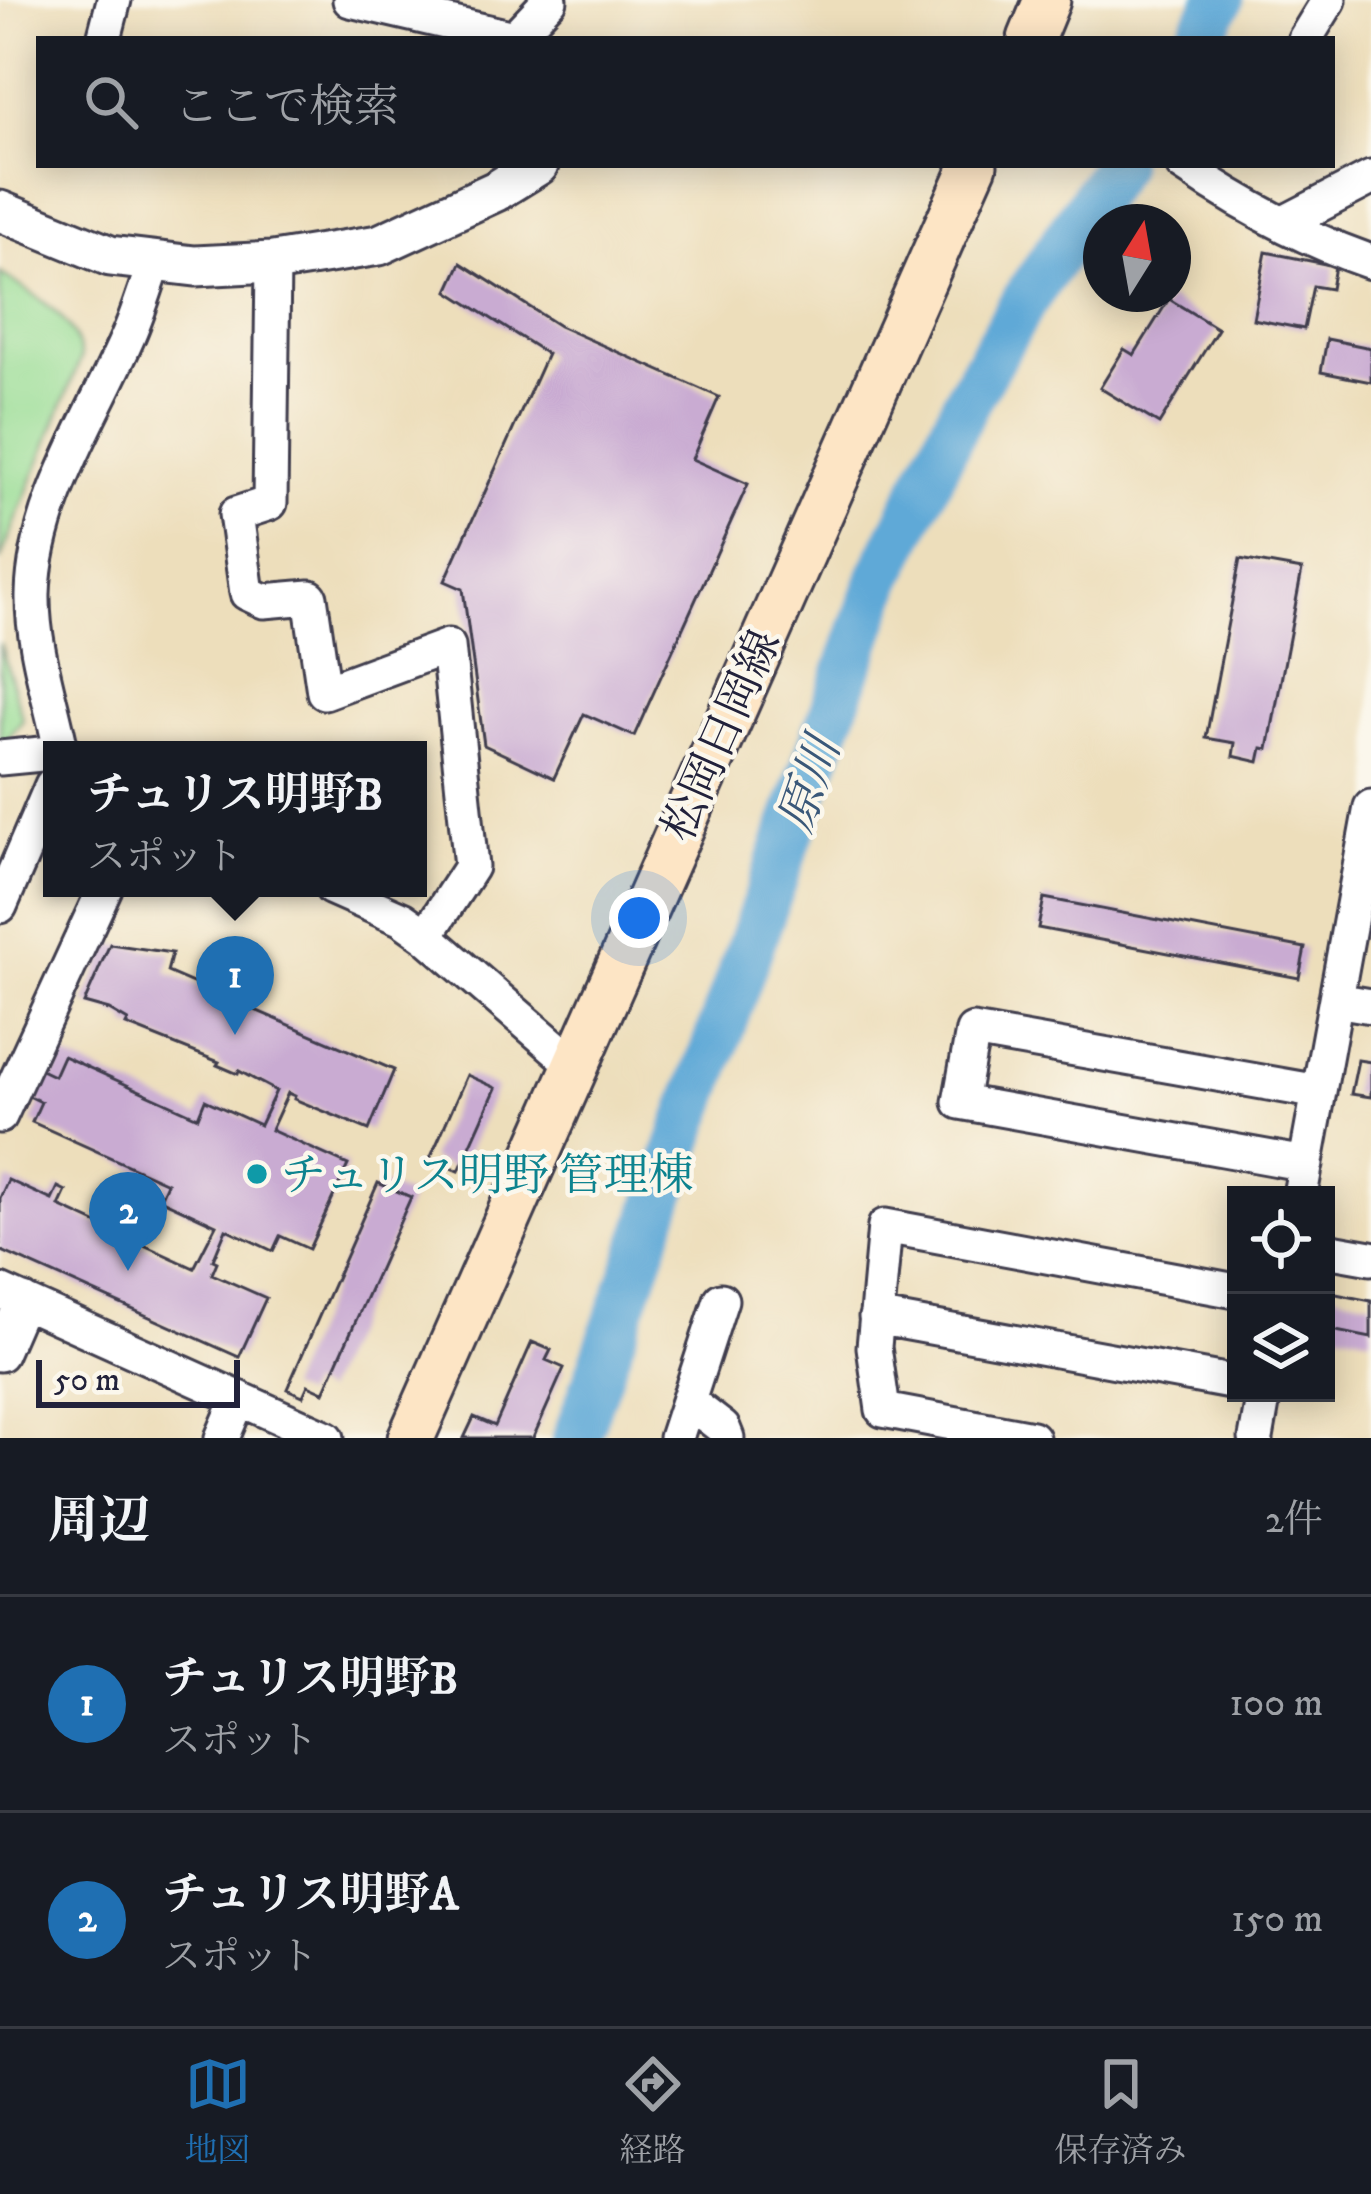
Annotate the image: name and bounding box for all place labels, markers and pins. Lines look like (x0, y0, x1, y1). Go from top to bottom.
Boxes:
pin: 1 (196, 936, 274, 1035)
place label: チュリス明野 管理棟 (281, 1149, 693, 1205)
marker: チュリス明野 管理棟 (244, 1161, 270, 1187)
pin: 2 (89, 1172, 167, 1271)

